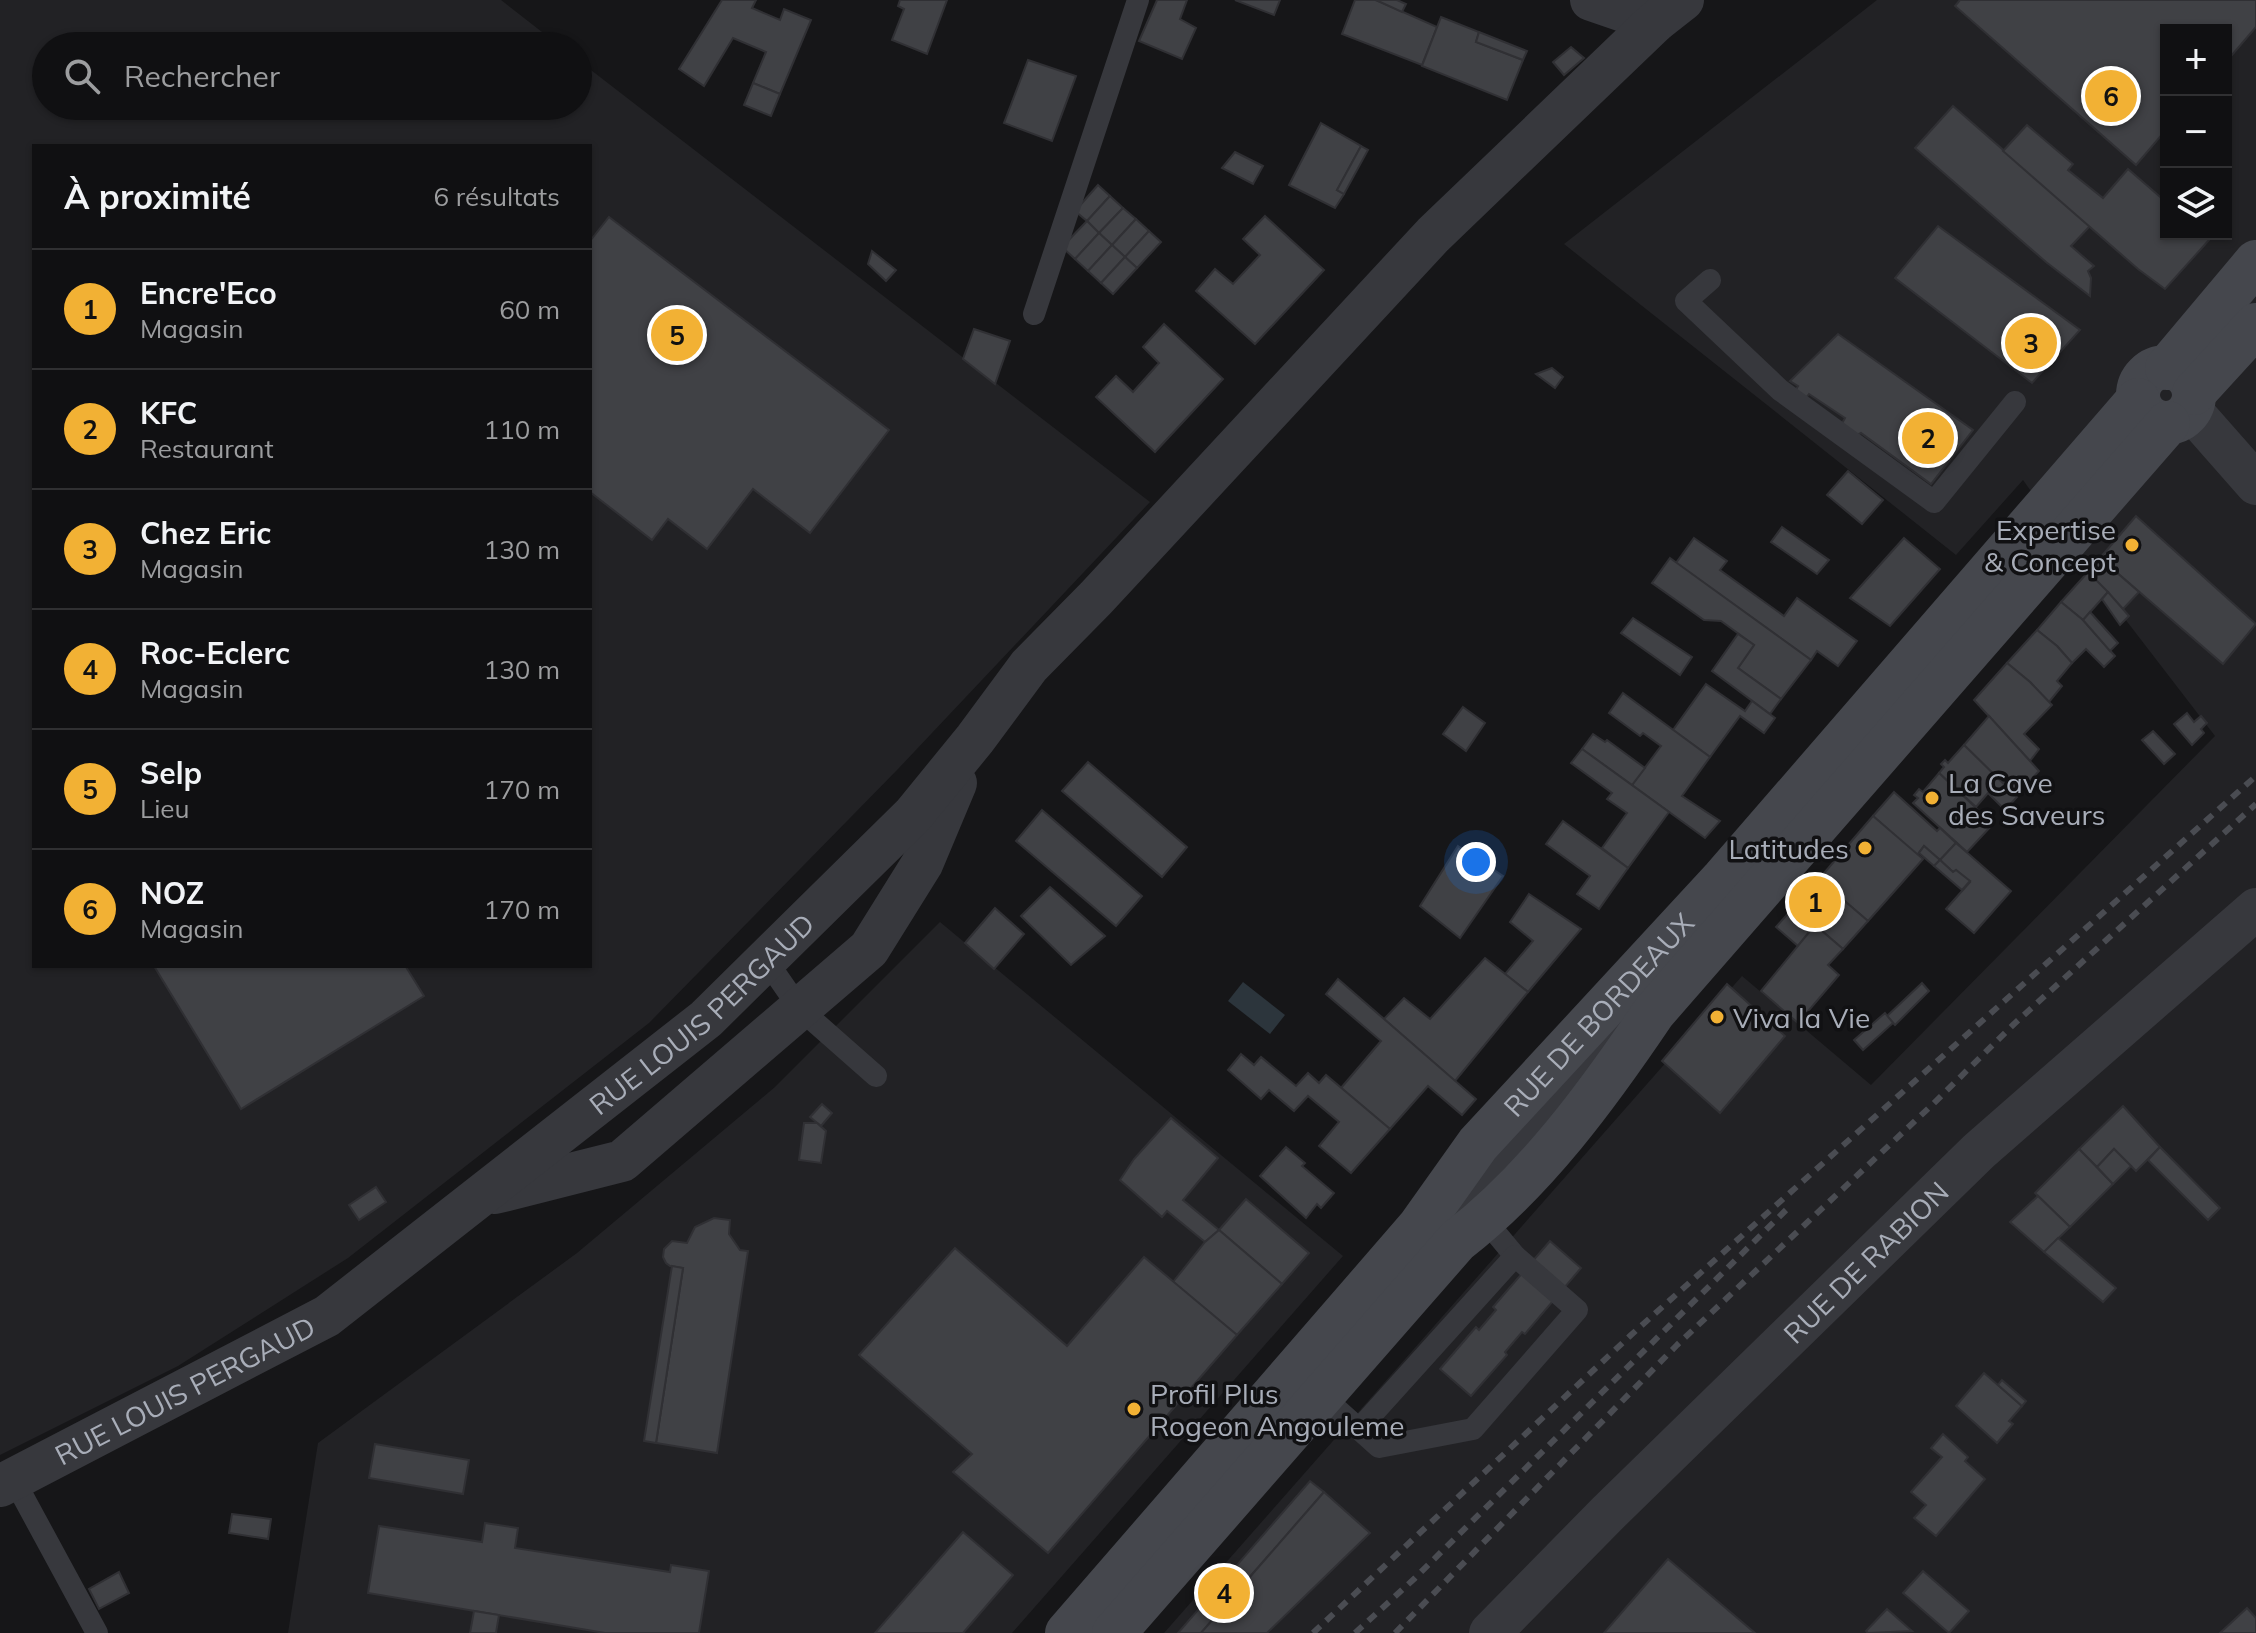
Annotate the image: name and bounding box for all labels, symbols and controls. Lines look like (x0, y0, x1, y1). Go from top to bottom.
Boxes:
map controls (2160, 24, 2232, 240)
button: + (2160, 24, 2232, 96)
search box (32, 32, 592, 120)
icon: search (60, 54, 104, 98)
text: Rechercher (124, 57, 280, 95)
pin: 6 (2085, 66, 2137, 126)
button: − (2160, 96, 2232, 168)
button: layers (2160, 168, 2232, 240)
text: À proximité (64, 175, 251, 218)
text: 6 résultats (433, 180, 560, 213)
text: Encre'Eco (140, 274, 277, 312)
text: 1 (82, 293, 98, 326)
text: 60 m (499, 293, 560, 326)
pin: 5 (651, 305, 703, 365)
text: Magasin (140, 312, 244, 345)
pin: 3 (2005, 313, 2057, 373)
text: KFC (140, 394, 197, 432)
pin: 2 (1902, 408, 1954, 468)
text: 2 (82, 413, 98, 446)
text: 110 m (484, 413, 560, 446)
text: Restaurant (140, 432, 274, 465)
place label: Expertise & Concept (1984, 512, 2116, 579)
text: Chez Eric (140, 514, 271, 552)
text: 3 (82, 533, 98, 566)
text: 130 m (484, 533, 560, 566)
marker: Expertise & Concept (2123, 536, 2141, 554)
text: Magasin (140, 552, 244, 585)
text: Roc-Eclerc (140, 634, 290, 672)
text: 4 (82, 653, 98, 686)
text: 130 m (484, 653, 560, 686)
text: Magasin (140, 672, 244, 705)
text: Selp (140, 754, 202, 792)
place label: La Cave des Saveurs (1948, 765, 2105, 832)
text: 5 (82, 773, 98, 806)
text: 170 m (484, 773, 560, 806)
marker: La Cave des Saveurs (1923, 789, 1941, 807)
text: Lieu (140, 792, 190, 825)
place label: Latitudes (1729, 831, 1849, 866)
marker: Latitudes (1856, 839, 1874, 857)
your location (1456, 842, 1496, 882)
pin: 1 (1789, 872, 1841, 932)
text: NOZ (140, 874, 204, 912)
text: 6 (82, 893, 98, 926)
text: 170 m (484, 893, 560, 926)
street label: RUE LOUIS PERGAUD (582, 905, 821, 1122)
street label: RUE DE BORDEAUX (1495, 905, 1701, 1123)
text: Magasin (140, 912, 244, 945)
place label: Viva la Vie (1733, 1000, 1870, 1035)
marker: Viva la Vie (1708, 1008, 1726, 1026)
street label: RUE DE RABION (1776, 1174, 1955, 1350)
street label: RUE LOUIS PERGAUD (49, 1308, 320, 1472)
place label: Profil Plus Rogeon Angouleme (1150, 1376, 1405, 1443)
marker: Profil Plus Rogeon Angouleme (1125, 1400, 1143, 1418)
pin: 4 (1198, 1563, 1250, 1623)

